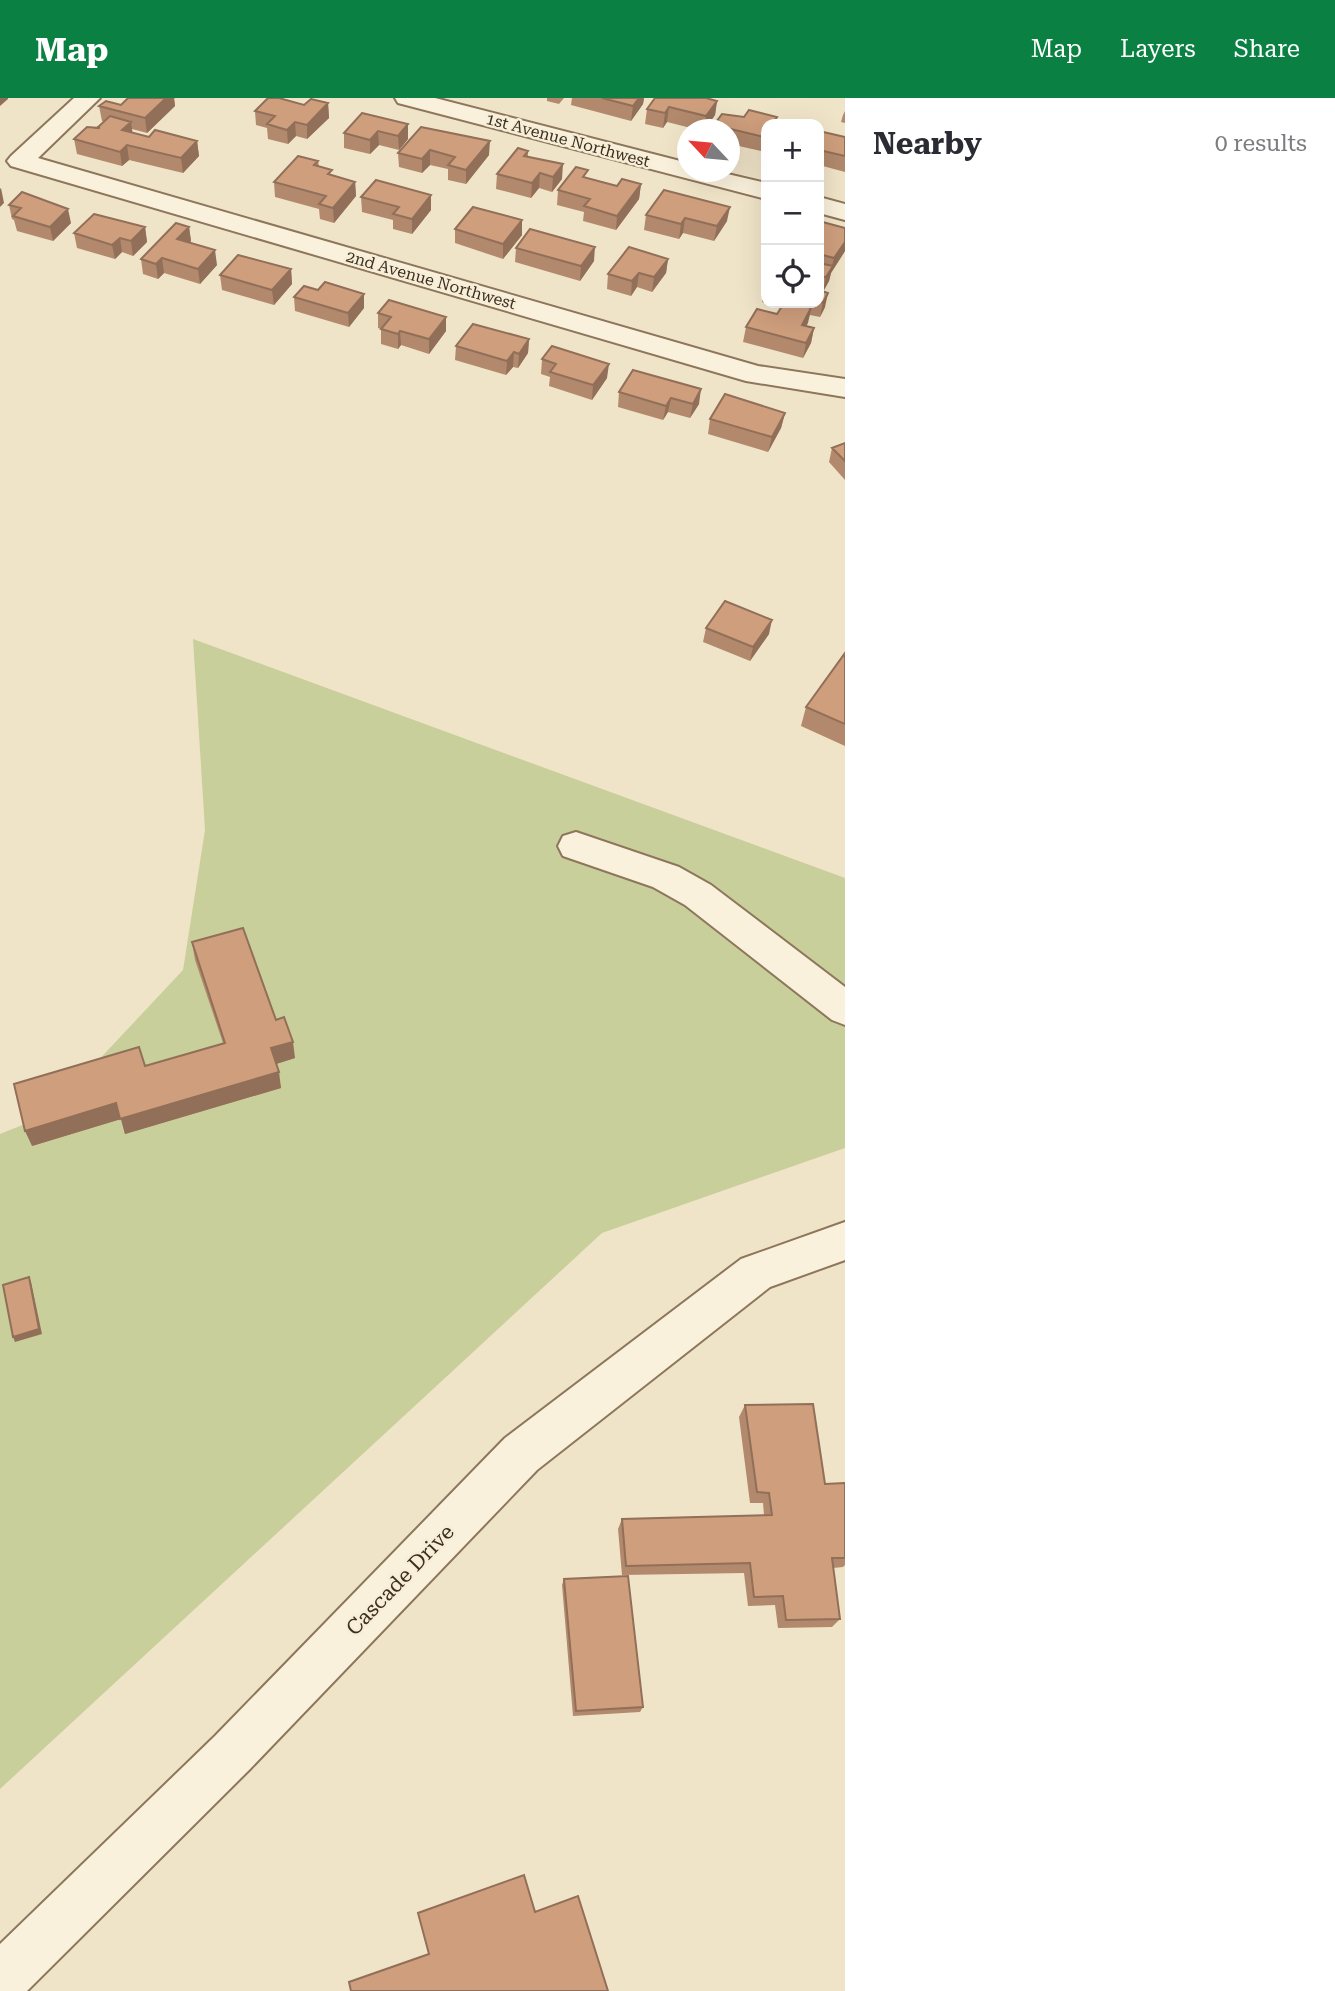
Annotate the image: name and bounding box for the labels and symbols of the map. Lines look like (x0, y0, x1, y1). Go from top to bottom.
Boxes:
street label: 1st Avenue Northwest (484, 109, 652, 171)
north arrow (677, 119, 740, 182)
street label: 2nd Avenue Northwest (344, 247, 518, 313)
street label: Cascade Drive (341, 1520, 459, 1640)

